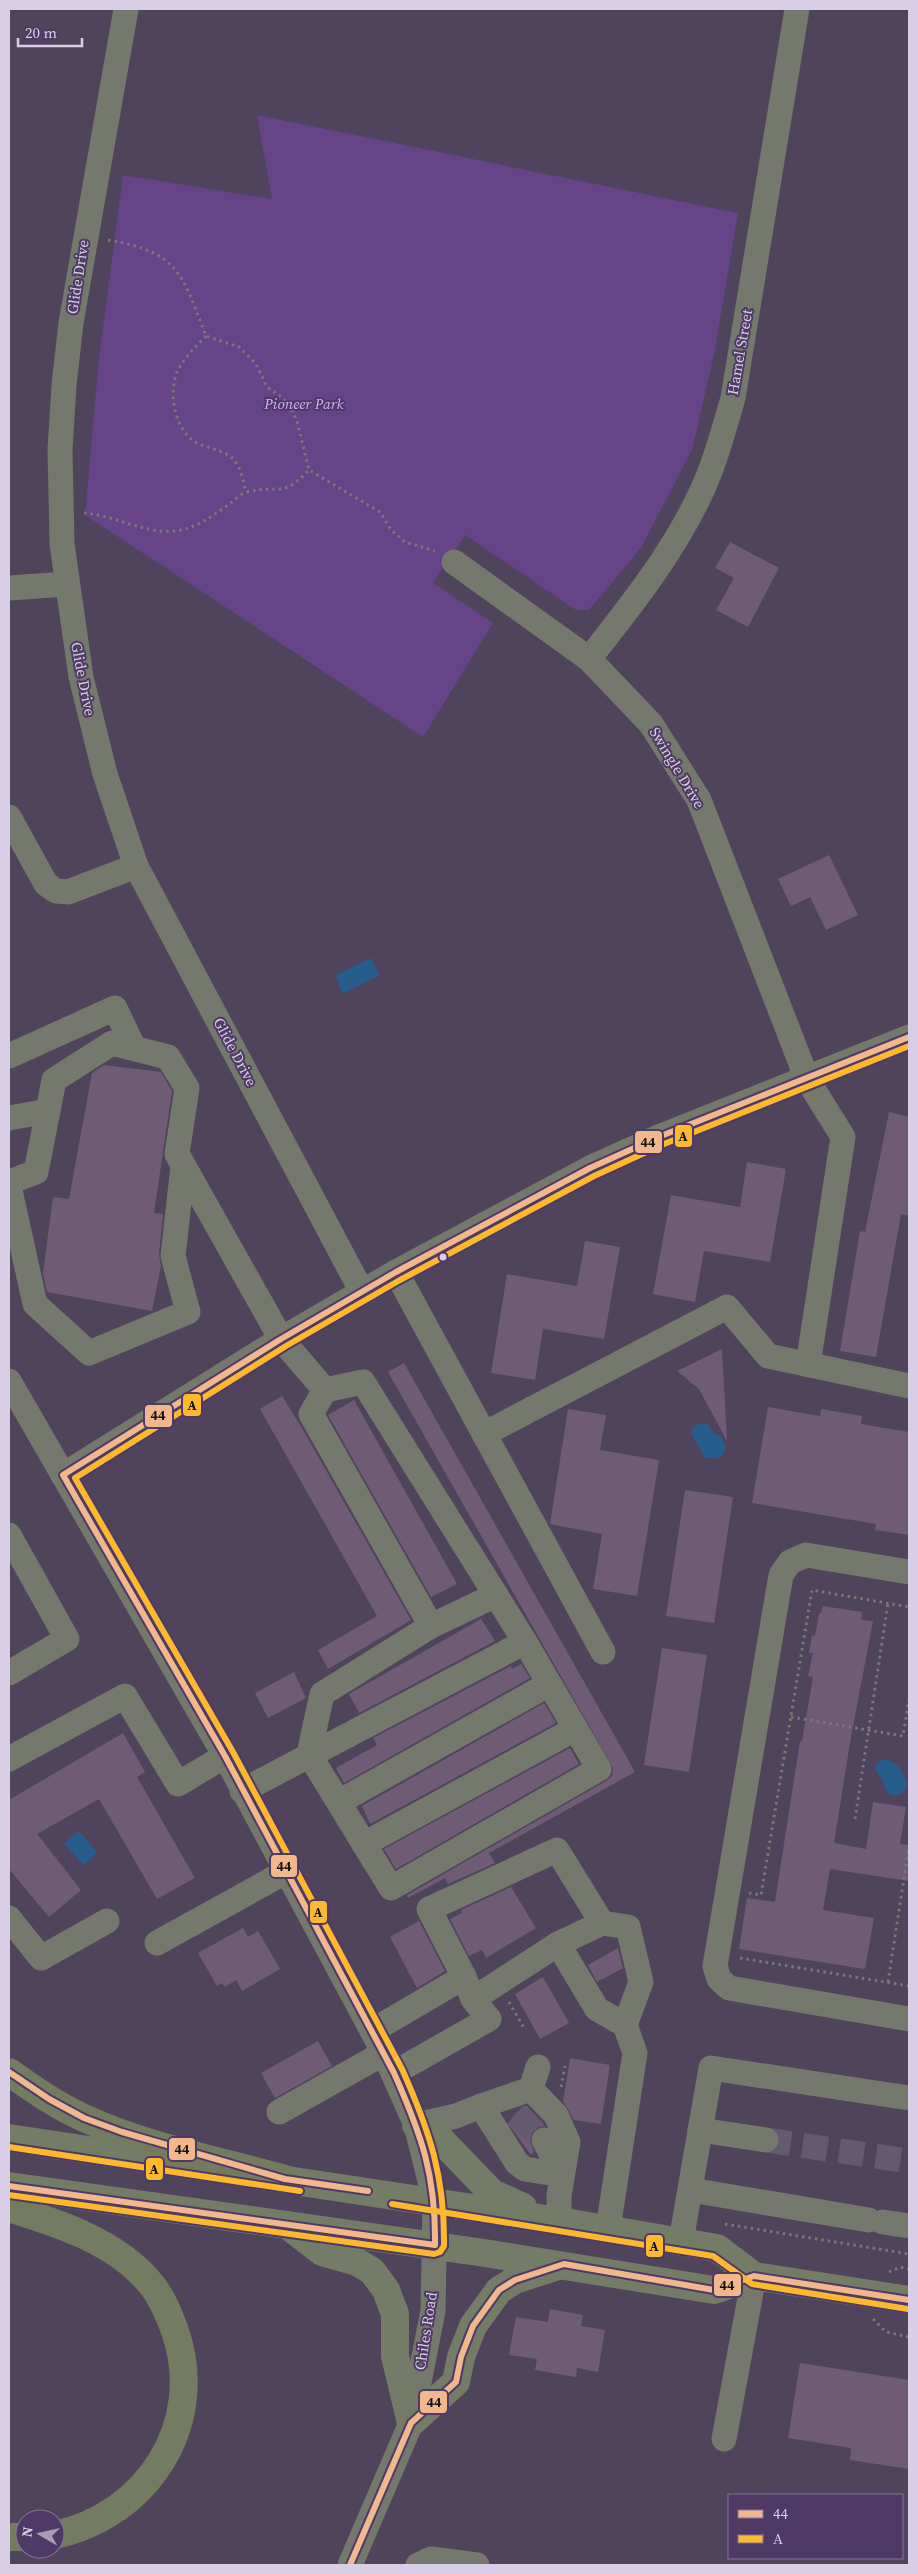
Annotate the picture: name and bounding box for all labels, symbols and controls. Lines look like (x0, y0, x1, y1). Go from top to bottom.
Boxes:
scale bar (18, 15, 81, 47)
text: 20 m (25, 22, 57, 43)
street label: Glide Drive (61, 238, 94, 316)
street label: Hamel Street (722, 307, 757, 396)
park label: Pioneer Park (263, 393, 345, 414)
street label: Glide Drive (66, 640, 101, 718)
street label: Swingle Drive (645, 723, 710, 813)
street label: Glide Drive (209, 1014, 262, 1090)
line badge: A (674, 1124, 693, 1148)
text: A (678, 1126, 688, 1146)
line badge: 44 (634, 1130, 663, 1154)
text: 44 (640, 1132, 656, 1152)
unlabelled marker (438, 1252, 448, 1262)
line badge: A (182, 1393, 202, 1417)
text: A (187, 1395, 197, 1415)
line badge: 44 (144, 1404, 173, 1428)
text: 44 (150, 1405, 166, 1425)
line badge: 44 (270, 1854, 298, 1878)
text: 44 (276, 1856, 292, 1876)
line badge: A (309, 1900, 328, 1924)
text: A (313, 1902, 323, 1922)
line badge: 44 (168, 2137, 196, 2161)
text: 44 (174, 2139, 190, 2159)
line badge: A (145, 2157, 164, 2181)
text: A (149, 2159, 159, 2179)
line badge: A (645, 2234, 664, 2258)
text: A (649, 2236, 659, 2256)
line badge: 44 (713, 2273, 742, 2297)
text: 44 (719, 2275, 735, 2295)
street label: Chiles Road (409, 2290, 442, 2372)
line badge: 44 (419, 2390, 448, 2414)
text: 44 (426, 2392, 442, 2412)
legend (728, 2494, 903, 2559)
text: 44 (773, 2503, 789, 2524)
north arrow (15, 2509, 65, 2559)
text: N (16, 2525, 38, 2539)
text: A (773, 2528, 783, 2549)

